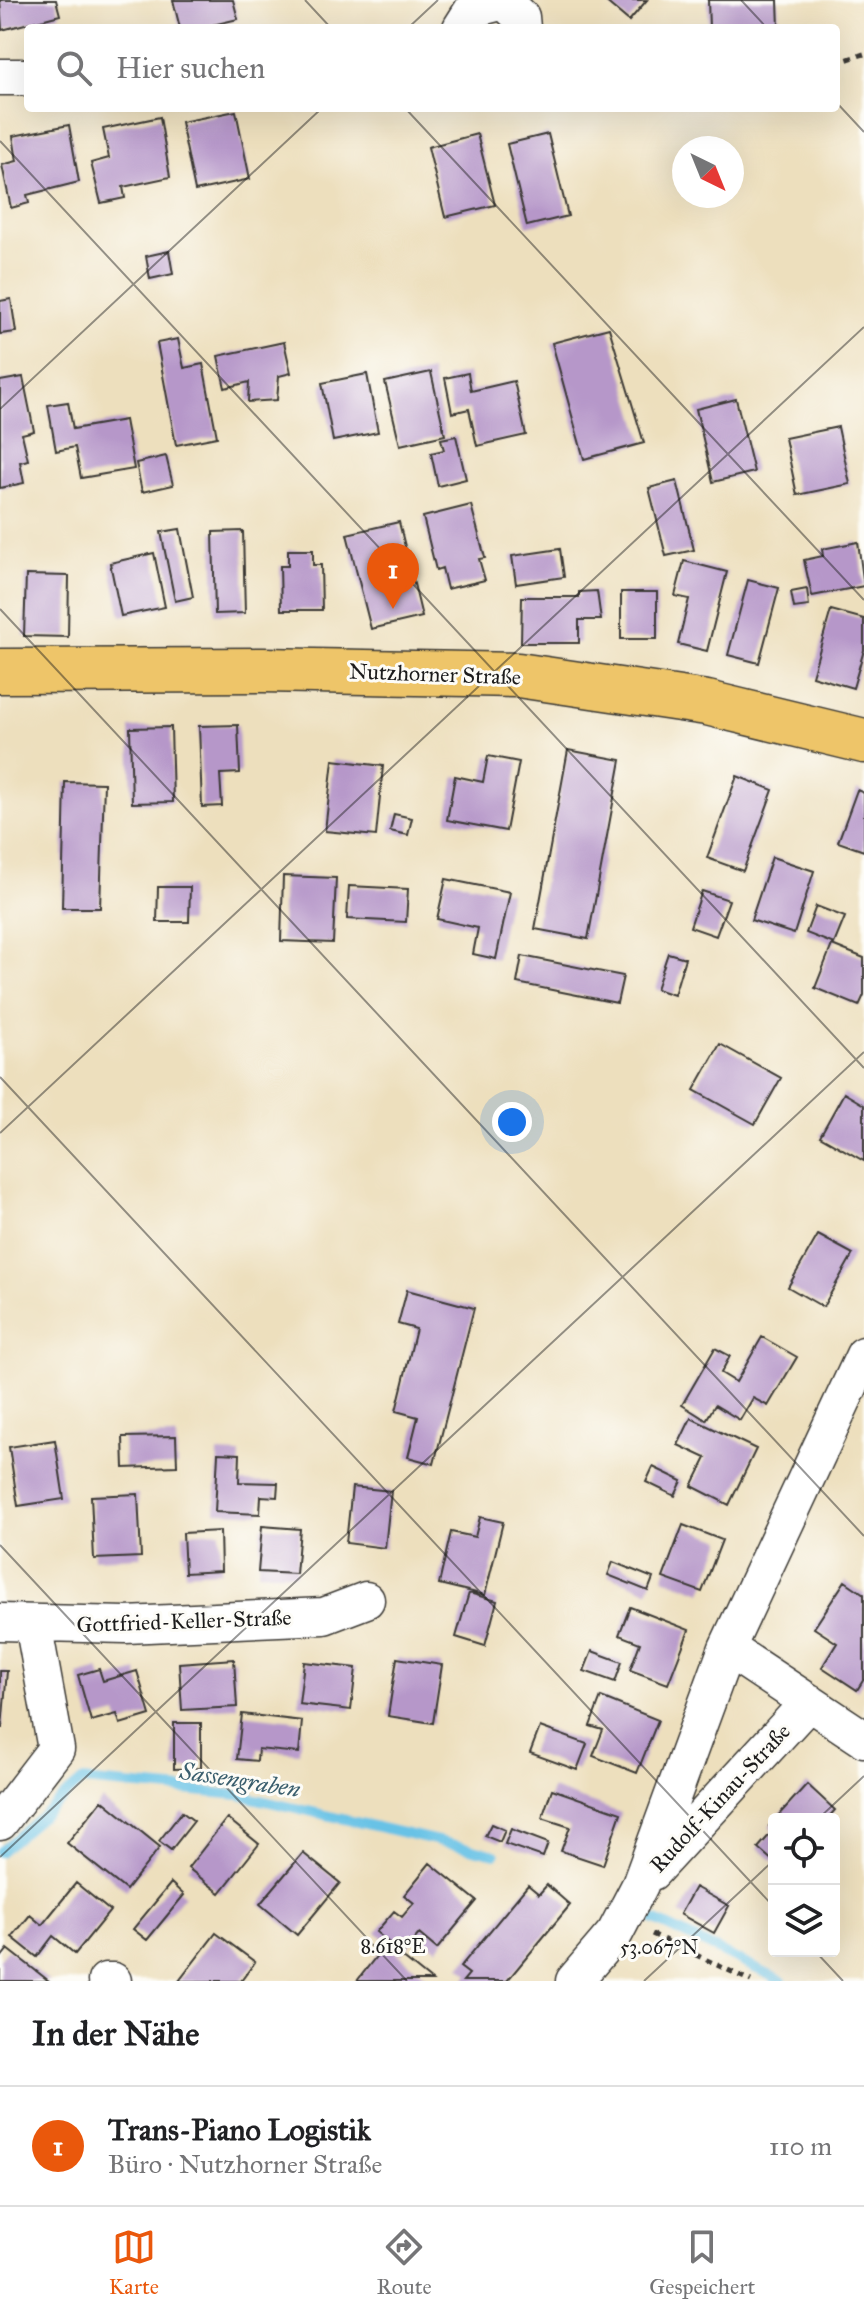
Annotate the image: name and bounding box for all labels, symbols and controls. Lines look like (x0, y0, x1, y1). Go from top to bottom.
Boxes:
search box (24, 24, 840, 112)
icon: search (52, 46, 96, 90)
text: Hier suchen (116, 50, 265, 86)
north arrow (672, 136, 744, 208)
pin: 1 (367, 543, 419, 609)
street label: Nutzhorner Straße (349, 658, 521, 690)
your location (492, 1102, 532, 1142)
street label: Gottfried-Keller-Straße (76, 1604, 292, 1638)
street label: Rudolf-Kinau-Straße (644, 1718, 796, 1878)
water label: Sassengraben (177, 1756, 303, 1804)
map controls (768, 1813, 840, 1957)
button: locate (768, 1813, 840, 1885)
button: layers (768, 1885, 840, 1957)
text: 8.618°E (360, 1934, 426, 1958)
text: 53.067°N (620, 1935, 698, 1959)
text: In der Nähe (32, 2013, 199, 2054)
text: Trans-Piano Logistik (108, 2112, 371, 2148)
text: 1 (53, 2130, 63, 2162)
text: 110 m (769, 2130, 832, 2162)
text: Büro · Nutzhorner Straße (108, 2148, 382, 2180)
tab: Karte (109, 2225, 159, 2300)
tab: Route (376, 2225, 432, 2300)
tab: Gespeichert (649, 2225, 755, 2300)

